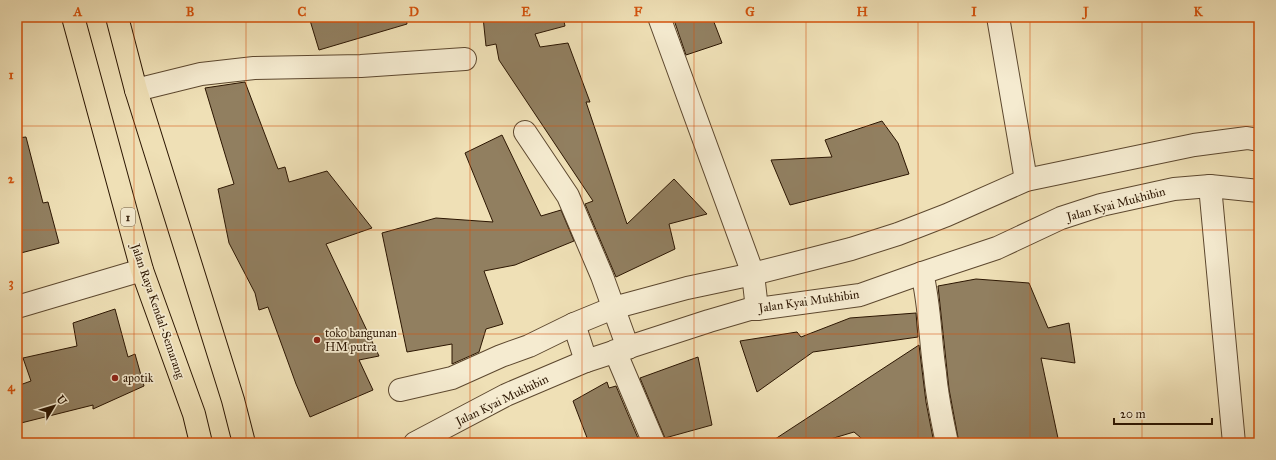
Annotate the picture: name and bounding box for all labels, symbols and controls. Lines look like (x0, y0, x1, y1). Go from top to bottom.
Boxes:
text: A (73, 4, 83, 20)
text: B (186, 4, 195, 20)
text: C (298, 4, 307, 20)
text: D (409, 4, 419, 20)
text: E (521, 4, 531, 20)
text: F (634, 4, 643, 20)
text: G (745, 4, 755, 20)
text: H (856, 4, 868, 20)
text: I (971, 4, 977, 20)
text: J (1081, 4, 1089, 20)
text: K (1193, 4, 1203, 20)
text: 1 (8, 67, 14, 83)
text: 2 (8, 171, 15, 187)
street label: Jalan Kyai Mukhibin (1063, 184, 1168, 225)
road number: 1 (121, 208, 135, 226)
street label: Jalan Raya Kendal-Semarang (127, 240, 188, 381)
text: 3 (8, 275, 14, 291)
street label: Jalan Kyai Mukhibin (756, 287, 861, 316)
place label: toko bangunan HM putra (325, 326, 398, 354)
marker: toko bangunan HM putra (312, 335, 322, 345)
place label: apotik (123, 371, 154, 385)
street label: Jalan Kyai Mukhibin (452, 371, 552, 430)
marker: apotik (110, 373, 120, 383)
text: 4 (7, 379, 15, 395)
north arrow (34, 386, 74, 426)
text: U (54, 393, 69, 408)
scale bar (1114, 400, 1212, 426)
text: 20 m (1120, 407, 1146, 421)

